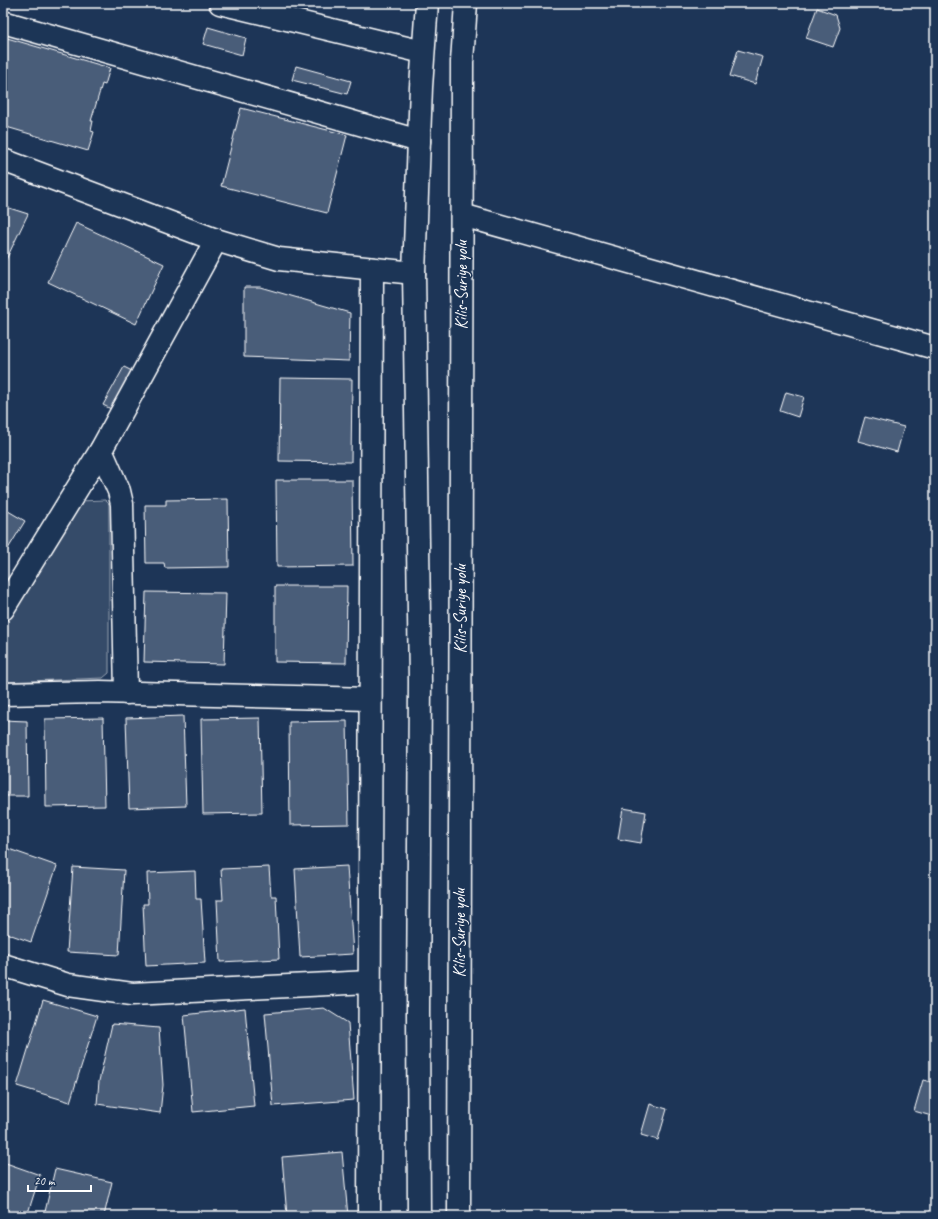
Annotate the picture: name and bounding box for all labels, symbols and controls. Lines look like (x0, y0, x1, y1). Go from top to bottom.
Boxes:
street label: Kilis-Suriye yolu (451, 239, 472, 330)
street label: Kilis-Suriye yolu (450, 563, 471, 654)
street label: Kilis-Suriye yolu (449, 887, 470, 978)
scale bar (28, 1167, 91, 1193)
text: 20 m (34, 1173, 56, 1189)

